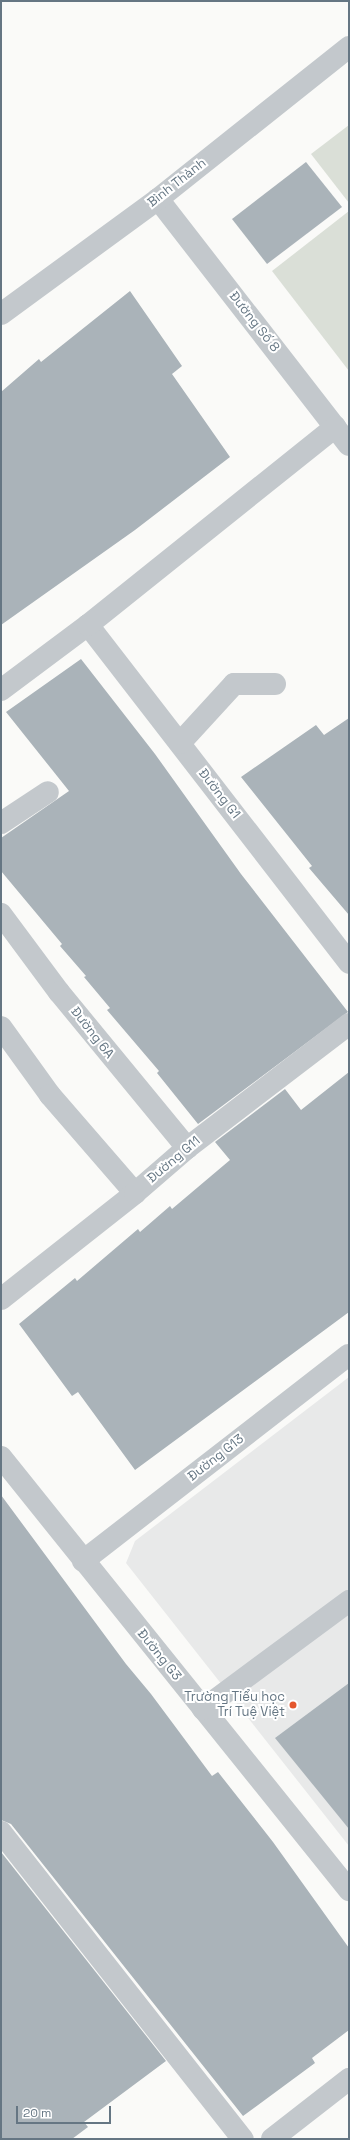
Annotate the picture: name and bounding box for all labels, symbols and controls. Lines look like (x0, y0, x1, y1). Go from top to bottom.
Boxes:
street label: Bình Thành (145, 155, 209, 211)
street label: Đường Số 8 (226, 289, 282, 355)
street label: Đường G1 (195, 766, 243, 822)
street label: Đường 6A (67, 1004, 117, 1062)
street label: Đường G11 (144, 1133, 204, 1187)
street label: Đường G13 (185, 1431, 247, 1485)
street label: Đường G3 (134, 1626, 184, 1684)
place label: Trường Tiểu học Trí Tuệ Việt (184, 1690, 285, 1721)
marker: Trường Tiểu học Trí Tuệ Việt (288, 1700, 298, 1710)
scale bar (18, 2098, 113, 2124)
text: 20 m (23, 2105, 51, 2121)

